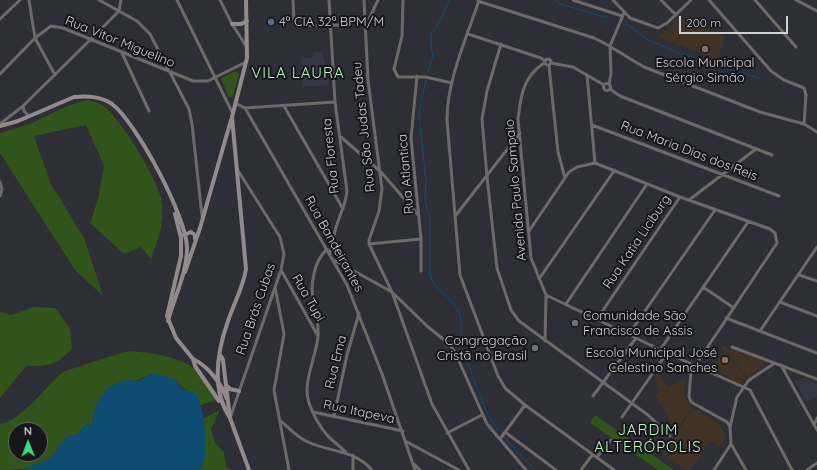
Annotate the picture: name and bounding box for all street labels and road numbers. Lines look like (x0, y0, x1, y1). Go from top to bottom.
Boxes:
street label: Rua Vitor Miguelino (63, 13, 177, 71)
street label: Rua São Judas Tadeu (349, 61, 379, 193)
street label: Rua Floresta (319, 117, 343, 195)
street label: Avenida Paulo Sampaio (502, 118, 530, 262)
street label: Rua Maria Dias dos Reis (618, 118, 760, 184)
street label: Rua Atlantica (395, 133, 417, 215)
street label: Rua Katia Liciburg (600, 192, 674, 292)
street label: Rua Bandeirantes (301, 193, 367, 295)
street label: Rua Brás Cubas (233, 261, 279, 357)
street label: Rua Tupi (288, 272, 328, 324)
street label: Rua Ema (322, 334, 350, 390)
street label: Rua Itapeva (322, 397, 396, 427)

